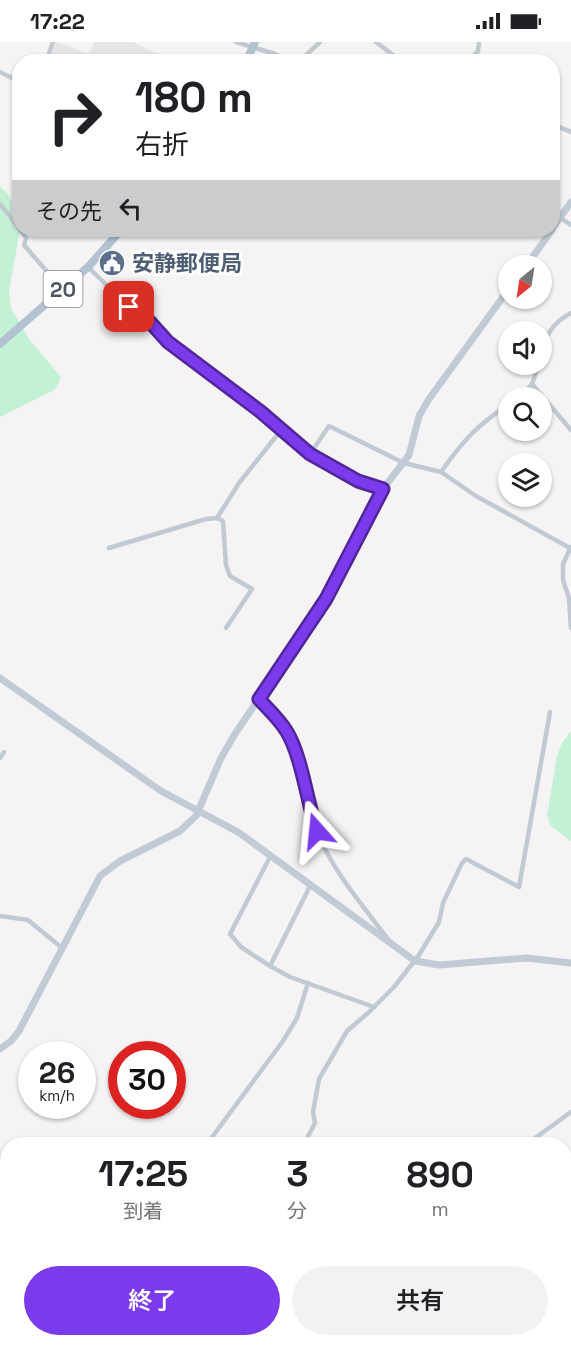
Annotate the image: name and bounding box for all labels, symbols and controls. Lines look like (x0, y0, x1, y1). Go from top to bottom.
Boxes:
text: 17:22 (30, 7, 85, 35)
text: 180 m (135, 71, 253, 124)
icon: right (36, 78, 114, 156)
text: 右折 (135, 127, 189, 162)
icon: left (114, 192, 147, 225)
text: その先 (36, 197, 102, 225)
public building icon: 安静郵便局 (97, 248, 127, 278)
place label: 安静郵便局 (132, 249, 242, 277)
north arrow (498, 255, 552, 309)
map controls (498, 255, 552, 507)
road number: 20 (44, 271, 82, 307)
pin (103, 281, 154, 332)
icon: arrive (112, 290, 145, 323)
button: sound (498, 321, 552, 375)
button: search (498, 387, 552, 441)
button: layers (498, 453, 552, 507)
position arrow (285, 799, 349, 863)
speed limit sign: 30 (108, 1041, 186, 1119)
text: 26 (39, 1053, 75, 1092)
text: km/h (39, 1086, 75, 1105)
text: 17:25 (98, 1151, 188, 1197)
text: 3 (286, 1151, 308, 1197)
text: 890 (407, 1152, 474, 1198)
text: m (432, 1196, 449, 1222)
text: 到着 (123, 1198, 163, 1224)
text: 分 (287, 1198, 307, 1224)
button: 終了 (24, 1266, 280, 1335)
button: 共有 (292, 1266, 548, 1335)

